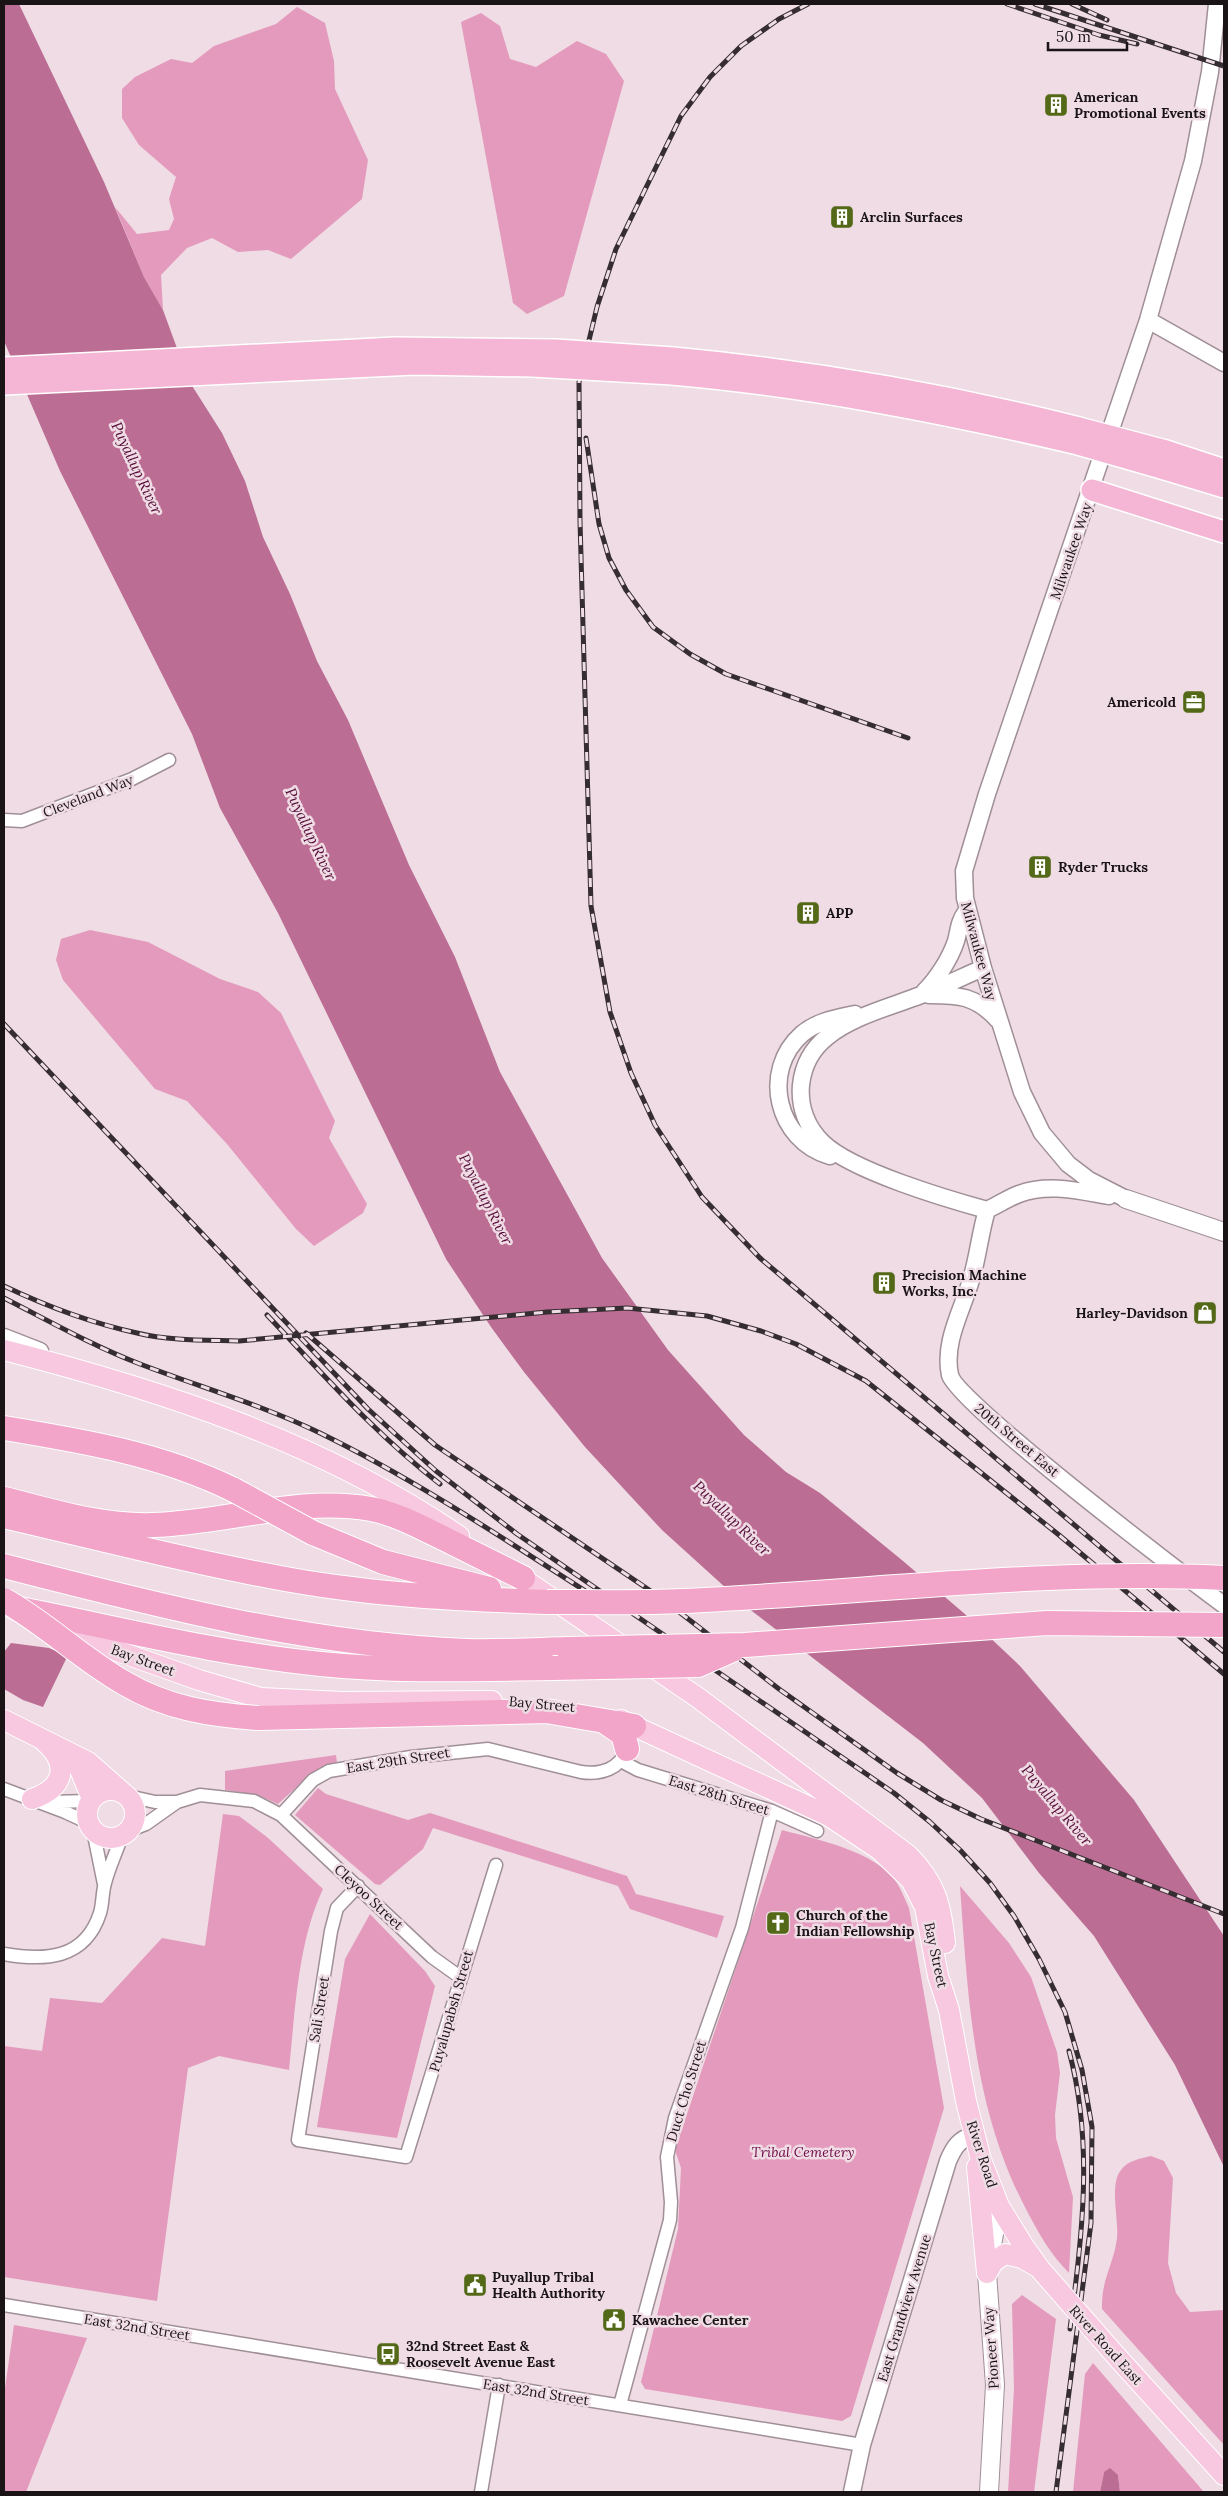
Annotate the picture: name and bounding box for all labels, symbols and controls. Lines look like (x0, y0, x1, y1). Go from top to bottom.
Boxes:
scale bar (1048, 20, 1127, 52)
text: 50 m (1056, 27, 1091, 46)
place label: American Promotional Events (1074, 88, 1206, 122)
building icon: American Promotional Events (1043, 92, 1069, 118)
building icon: Arclin Surfaces (829, 204, 855, 230)
place label: Arclin Surfaces (860, 208, 963, 226)
water label: Puyallup River (107, 419, 167, 517)
street label: Milwaukee Way (1046, 500, 1096, 602)
office icon: Americold (1181, 689, 1207, 715)
place label: Americold (1107, 693, 1176, 711)
street label: Cleveland Way (40, 770, 136, 821)
water label: Puyallup River (281, 785, 341, 883)
building icon: Ryder Trucks (1027, 854, 1053, 880)
place label: Ryder Trucks (1058, 858, 1148, 876)
building icon: APP (795, 900, 821, 926)
street label: Milwaukee Way (957, 900, 1001, 1003)
place label: APP (826, 904, 853, 922)
water label: Puyallup River (455, 1150, 517, 1248)
place label: Precision Machine Works, Inc. (902, 1266, 1027, 1300)
building icon: Precision Machine Works, Inc. (871, 1270, 897, 1296)
shop icon: Harley-Davidson (1192, 1300, 1218, 1326)
place label: Harley-Davidson (1075, 1304, 1188, 1322)
street label: 20th Street East (971, 1399, 1063, 1481)
water label: Puyallup River (690, 1477, 775, 1560)
street label: Bay Street (109, 1640, 178, 1680)
street label: Bay Street (508, 1692, 577, 1716)
street label: East 29th Street (345, 1743, 451, 1777)
water label: Puyallup River (1018, 1761, 1096, 1849)
street label: East 28th Street (667, 1771, 772, 1819)
street label: Cleyoo Street (331, 1860, 408, 1934)
place label: Church of the Indian Fellowship (796, 1906, 914, 1940)
church icon: Church of the Indian Fellowship (765, 1910, 791, 1936)
street label: Bay Street (920, 1921, 952, 1990)
street label: Puyalupabsh Street (425, 1948, 477, 2074)
street label: Sali Street (305, 1974, 333, 2043)
street label: Duct Cho Street (662, 2038, 710, 2144)
street label: River Road (963, 2118, 1001, 2190)
park label: Tribal Cemetery (751, 2143, 855, 2161)
street label: East Grandview Avenue (873, 2232, 935, 2384)
place label: Puyallup Tribal Health Authority (492, 2268, 605, 2302)
public building icon: Puyallup Tribal Health Authority (462, 2272, 488, 2298)
street label: River Road East (1065, 2301, 1147, 2389)
street label: Pioneer Way (979, 2306, 1003, 2389)
public building icon: Kawachee Center (601, 2307, 627, 2333)
street label: East 32nd Street (83, 2310, 192, 2344)
place label: Kawachee Center (632, 2311, 749, 2329)
place label: 32nd Street East & Roosevelt Avenue East (406, 2337, 555, 2371)
bus stop icon: 32nd Street East & Roosevelt Avenue East (375, 2341, 401, 2367)
street label: East 32nd Street (482, 2375, 591, 2409)

